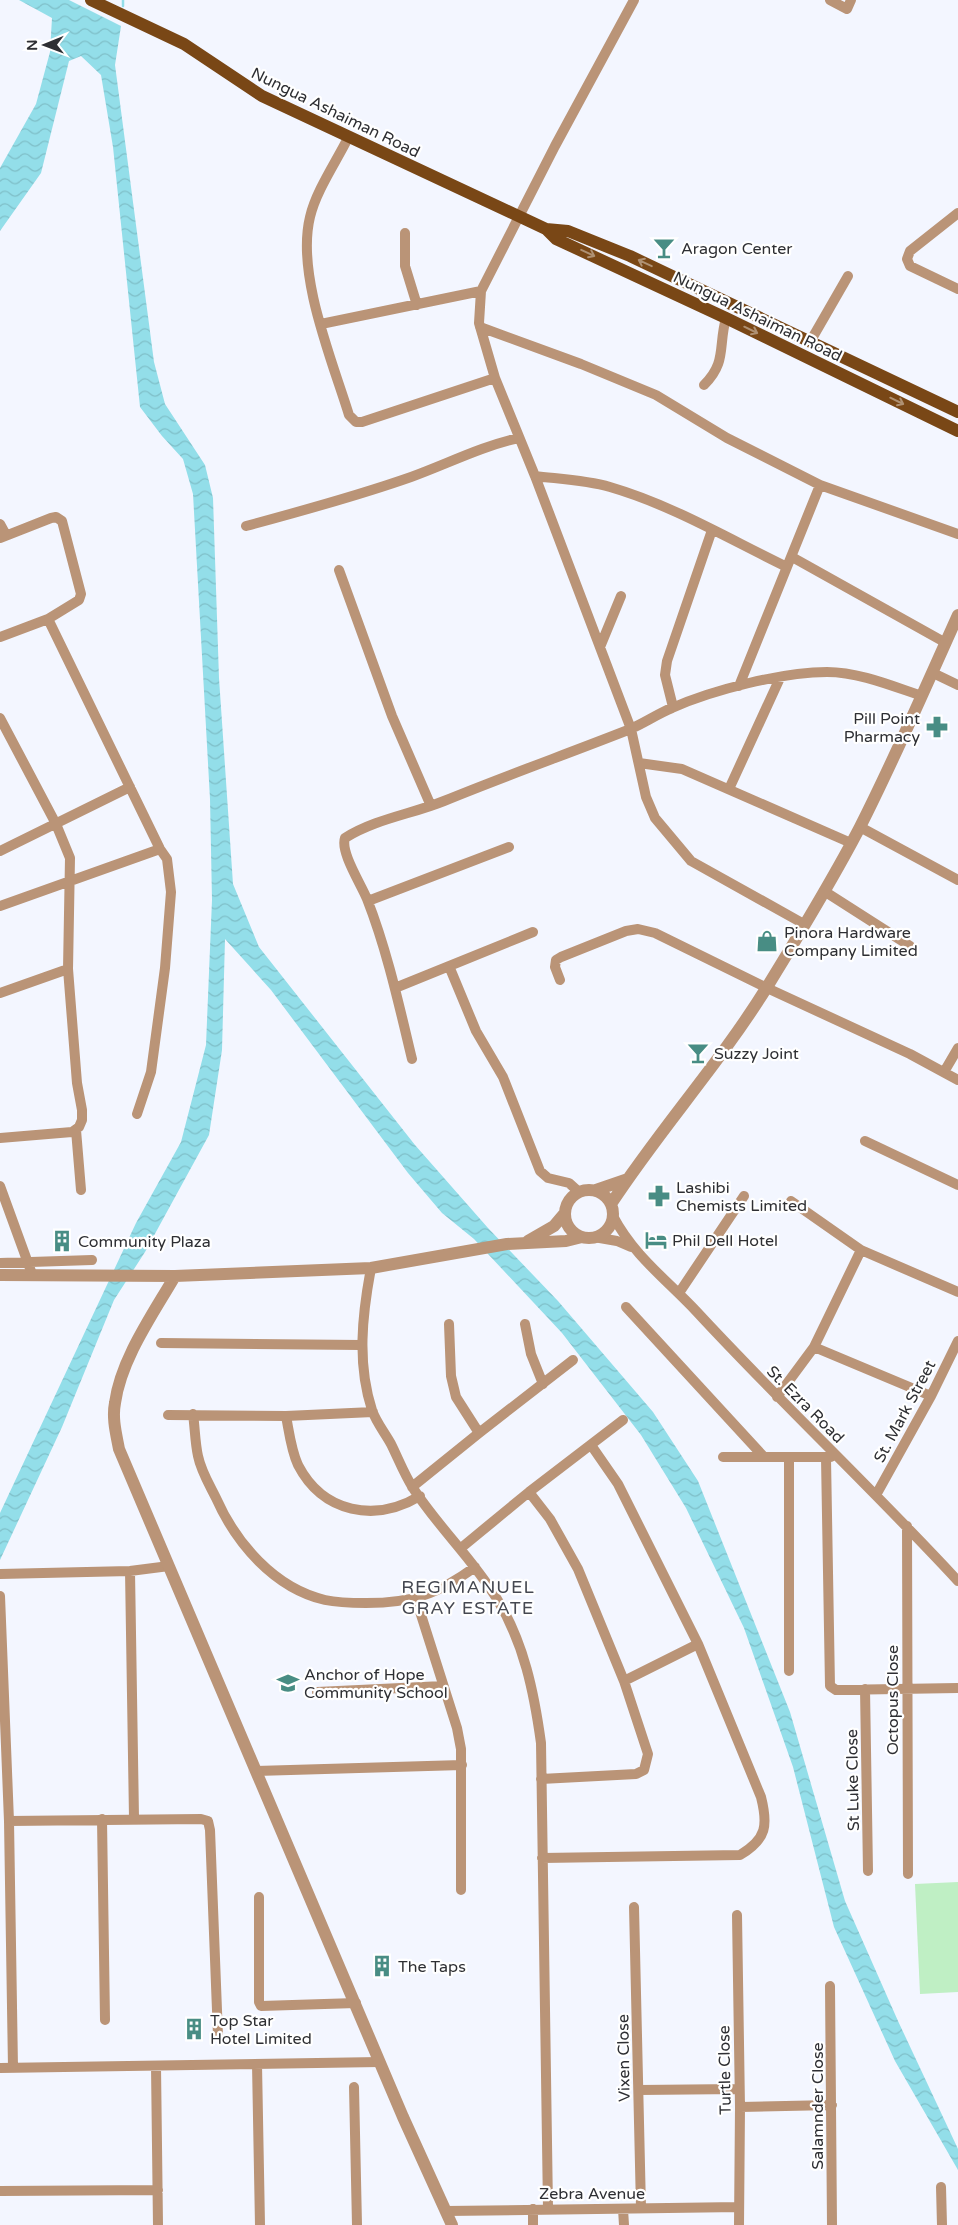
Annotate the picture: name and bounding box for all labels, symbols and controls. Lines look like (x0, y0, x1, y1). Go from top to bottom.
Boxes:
north arrow (20, 20, 70, 70)
text: N (24, 39, 41, 51)
street label: Nungua Ashaiman Road (248, 63, 423, 162)
bar icon: Aragon Center (651, 235, 677, 261)
place label: Aragon Center (681, 239, 793, 259)
one-way arrow (580, 249, 595, 259)
one-way arrow (638, 258, 653, 267)
street label: Nungua Ashaiman Road (670, 267, 845, 366)
one-way arrow (743, 326, 758, 335)
one-way arrow (889, 397, 904, 406)
place label: Pill Point Pharmacy (844, 709, 920, 747)
pharmacy icon: Pill Point Pharmacy (924, 714, 950, 740)
place label: Pinora Hardware Company Limited (784, 923, 918, 961)
shop icon: Pinora Hardware Company Limited (754, 928, 780, 954)
bar icon: Suzzy Joint (685, 1040, 711, 1066)
place label: Suzzy Joint (714, 1044, 799, 1064)
place label: Lashibi Chemists Limited (676, 1178, 807, 1216)
pharmacy icon: Lashibi Chemists Limited (646, 1183, 672, 1209)
hotel icon: Phil Dell Hotel (643, 1227, 669, 1253)
building icon: Community Plaza (49, 1228, 75, 1254)
place label: Phil Dell Hotel (672, 1231, 778, 1251)
place label: Community Plaza (78, 1232, 211, 1252)
street label: St. Mark Street (869, 1357, 940, 1466)
street label: St. Ezra Road (762, 1362, 848, 1448)
district label: REGIMANUEL GRAY ESTATE (401, 1576, 535, 1619)
street label: Octopus Close (883, 1645, 903, 1755)
place label: Anchor of Hope Community School (304, 1665, 448, 1703)
school or university icon: Anchor of Hope Community School (275, 1670, 301, 1696)
street label: St Luke Close (842, 1729, 864, 1831)
building icon: The Taps (369, 1953, 395, 1979)
place label: The Taps (398, 1957, 466, 1977)
place label: Top Star Hotel Limited (210, 2011, 312, 2049)
street label: Vixen Close (613, 2014, 635, 2102)
building icon: Top Star Hotel Limited (181, 2016, 207, 2042)
street label: Turtle Close (714, 2025, 736, 2115)
street label: Salamnder Close (808, 2042, 828, 2170)
street label: Zebra Avenue (539, 2184, 645, 2204)

